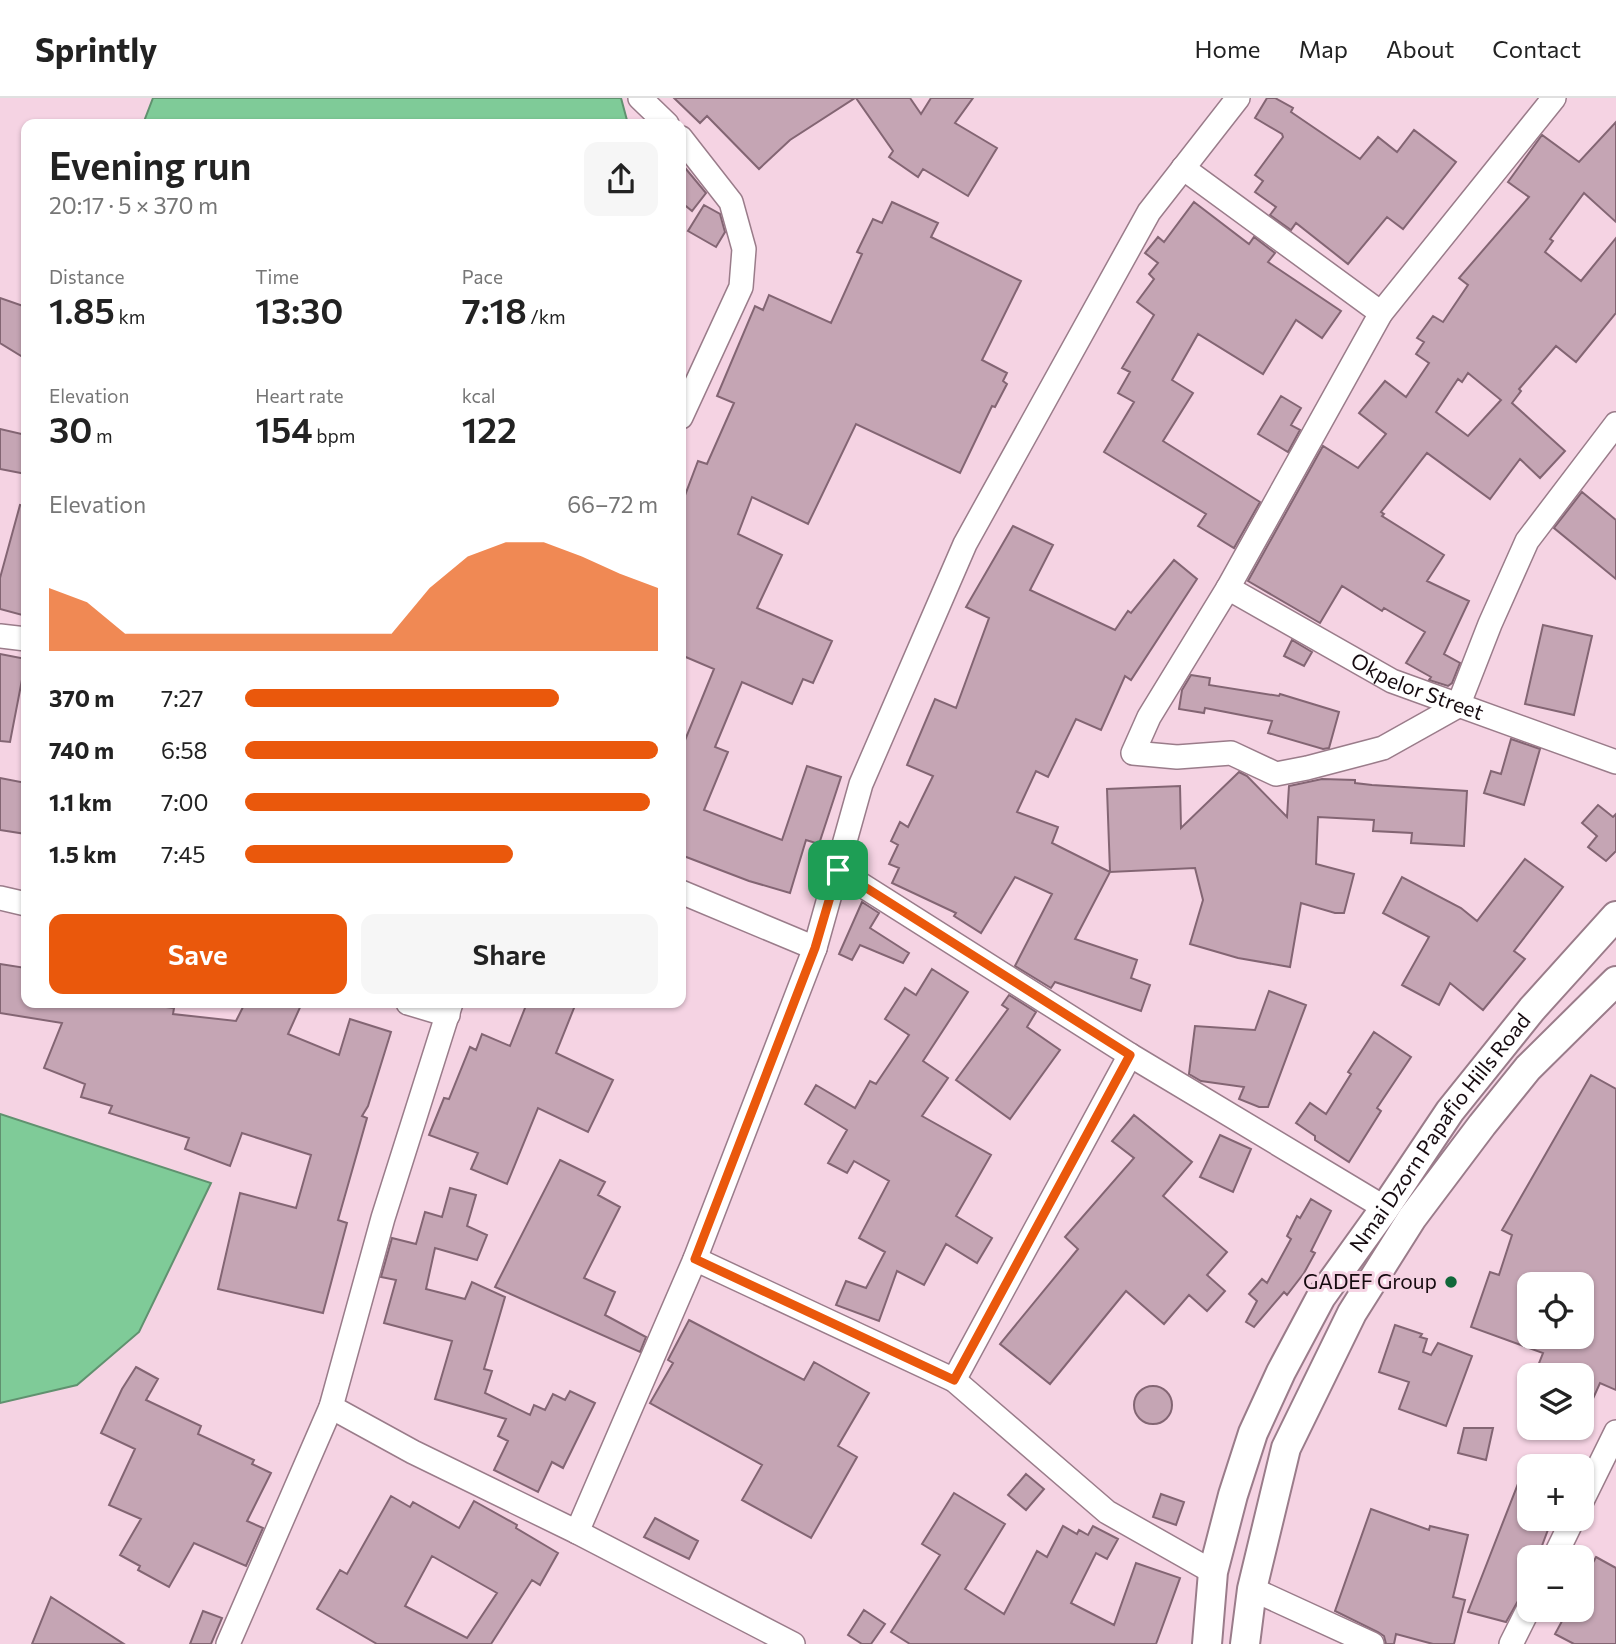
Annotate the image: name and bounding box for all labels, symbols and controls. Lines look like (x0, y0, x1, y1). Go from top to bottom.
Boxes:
text: Sprintly (35, 28, 157, 69)
text: Home (1195, 34, 1261, 63)
text: Map (1299, 34, 1348, 63)
text: About (1386, 34, 1454, 63)
text: Contact (1492, 34, 1581, 63)
text: Evening run (49, 141, 252, 188)
button: share (584, 142, 658, 216)
text: 20:17 · 5 × 370 m (49, 191, 218, 219)
text: Distance (49, 265, 125, 288)
text: Time (255, 265, 299, 288)
text: Pace (462, 265, 503, 288)
text: 1.85 (49, 288, 115, 331)
text: 13:30 (255, 288, 343, 331)
text: 7:18 (462, 288, 527, 331)
text: km (115, 305, 145, 328)
text: /km (527, 305, 566, 328)
text: Elevation (49, 384, 129, 407)
text: Heart rate (255, 384, 344, 407)
text: kcal (462, 384, 496, 407)
text: 30 (49, 407, 92, 450)
text: 154 (255, 407, 313, 450)
text: 122 (462, 407, 517, 450)
text: m (92, 424, 113, 447)
text: bpm (313, 424, 355, 447)
text: Elevation (49, 490, 146, 518)
text: 66–72 m (567, 490, 658, 518)
street label: Okpelor Street (1347, 646, 1487, 724)
text: 370 m (49, 684, 114, 712)
text: 7:27 (161, 684, 203, 712)
text: 740 m (49, 736, 114, 764)
text: 6:58 (161, 736, 208, 764)
text: 1.1 km (49, 788, 112, 816)
text: 7:00 (161, 788, 209, 816)
text: 1.5 km (49, 840, 117, 868)
text: 7:45 (161, 840, 206, 868)
pin (808, 840, 868, 900)
icon: arrive (819, 851, 857, 889)
button: Save (49, 914, 347, 994)
button: Share (361, 914, 658, 994)
street label: Nmai Dzorn Papafio Hills Road (1343, 1008, 1535, 1256)
place label: GADEF Group (1303, 1268, 1437, 1293)
map controls (1517, 1272, 1594, 1622)
button: locate (1517, 1272, 1594, 1349)
marker: GADEF Group (1443, 1274, 1459, 1290)
button: layers (1517, 1363, 1594, 1440)
button: + (1517, 1454, 1594, 1531)
button: − (1517, 1545, 1594, 1622)

